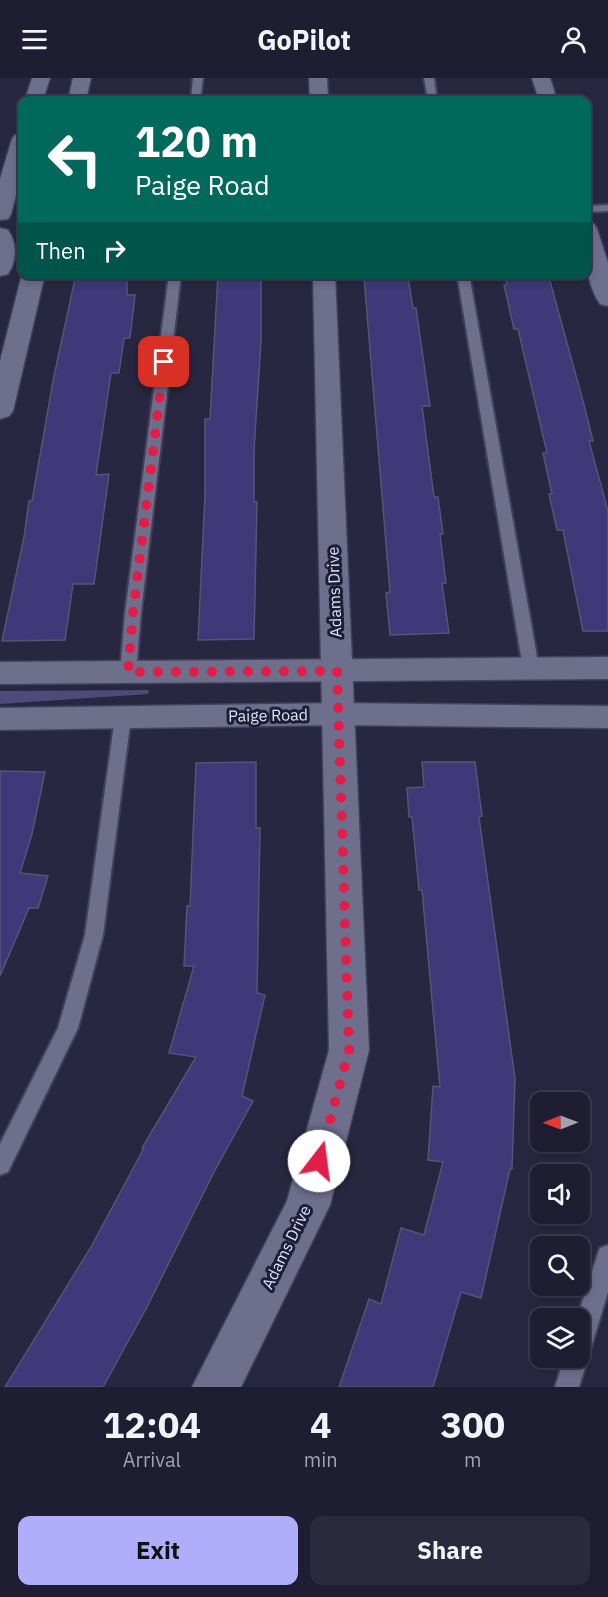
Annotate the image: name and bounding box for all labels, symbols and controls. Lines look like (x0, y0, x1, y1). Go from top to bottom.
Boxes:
text: GoPilot (257, 22, 351, 57)
icon: menu (18, 23, 51, 56)
icon: person (557, 23, 590, 56)
text: 120 m (135, 114, 258, 169)
icon: left (36, 120, 114, 198)
text: Paige Road (135, 167, 270, 202)
icon: right (98, 234, 131, 267)
text: Then (36, 236, 86, 265)
pin (138, 336, 189, 387)
icon: arrive (147, 345, 180, 378)
street label: Adams Drive (322, 546, 346, 638)
street label: Paige Road (228, 704, 308, 726)
north arrow (530, 1092, 590, 1152)
map controls (530, 1092, 590, 1368)
position arrow (287, 1129, 351, 1193)
button: sound (530, 1164, 590, 1224)
street label: Adams Drive (257, 1202, 315, 1292)
button: search (530, 1236, 590, 1296)
button: layers (530, 1308, 590, 1368)
text: 12:04 (103, 1401, 201, 1448)
text: 4 (310, 1401, 332, 1448)
text: 300 (440, 1401, 505, 1448)
text: Arrival (123, 1446, 181, 1473)
text: min (304, 1446, 338, 1473)
text: m (464, 1446, 482, 1473)
button: Exit (18, 1516, 298, 1585)
button: Share (310, 1516, 590, 1585)

